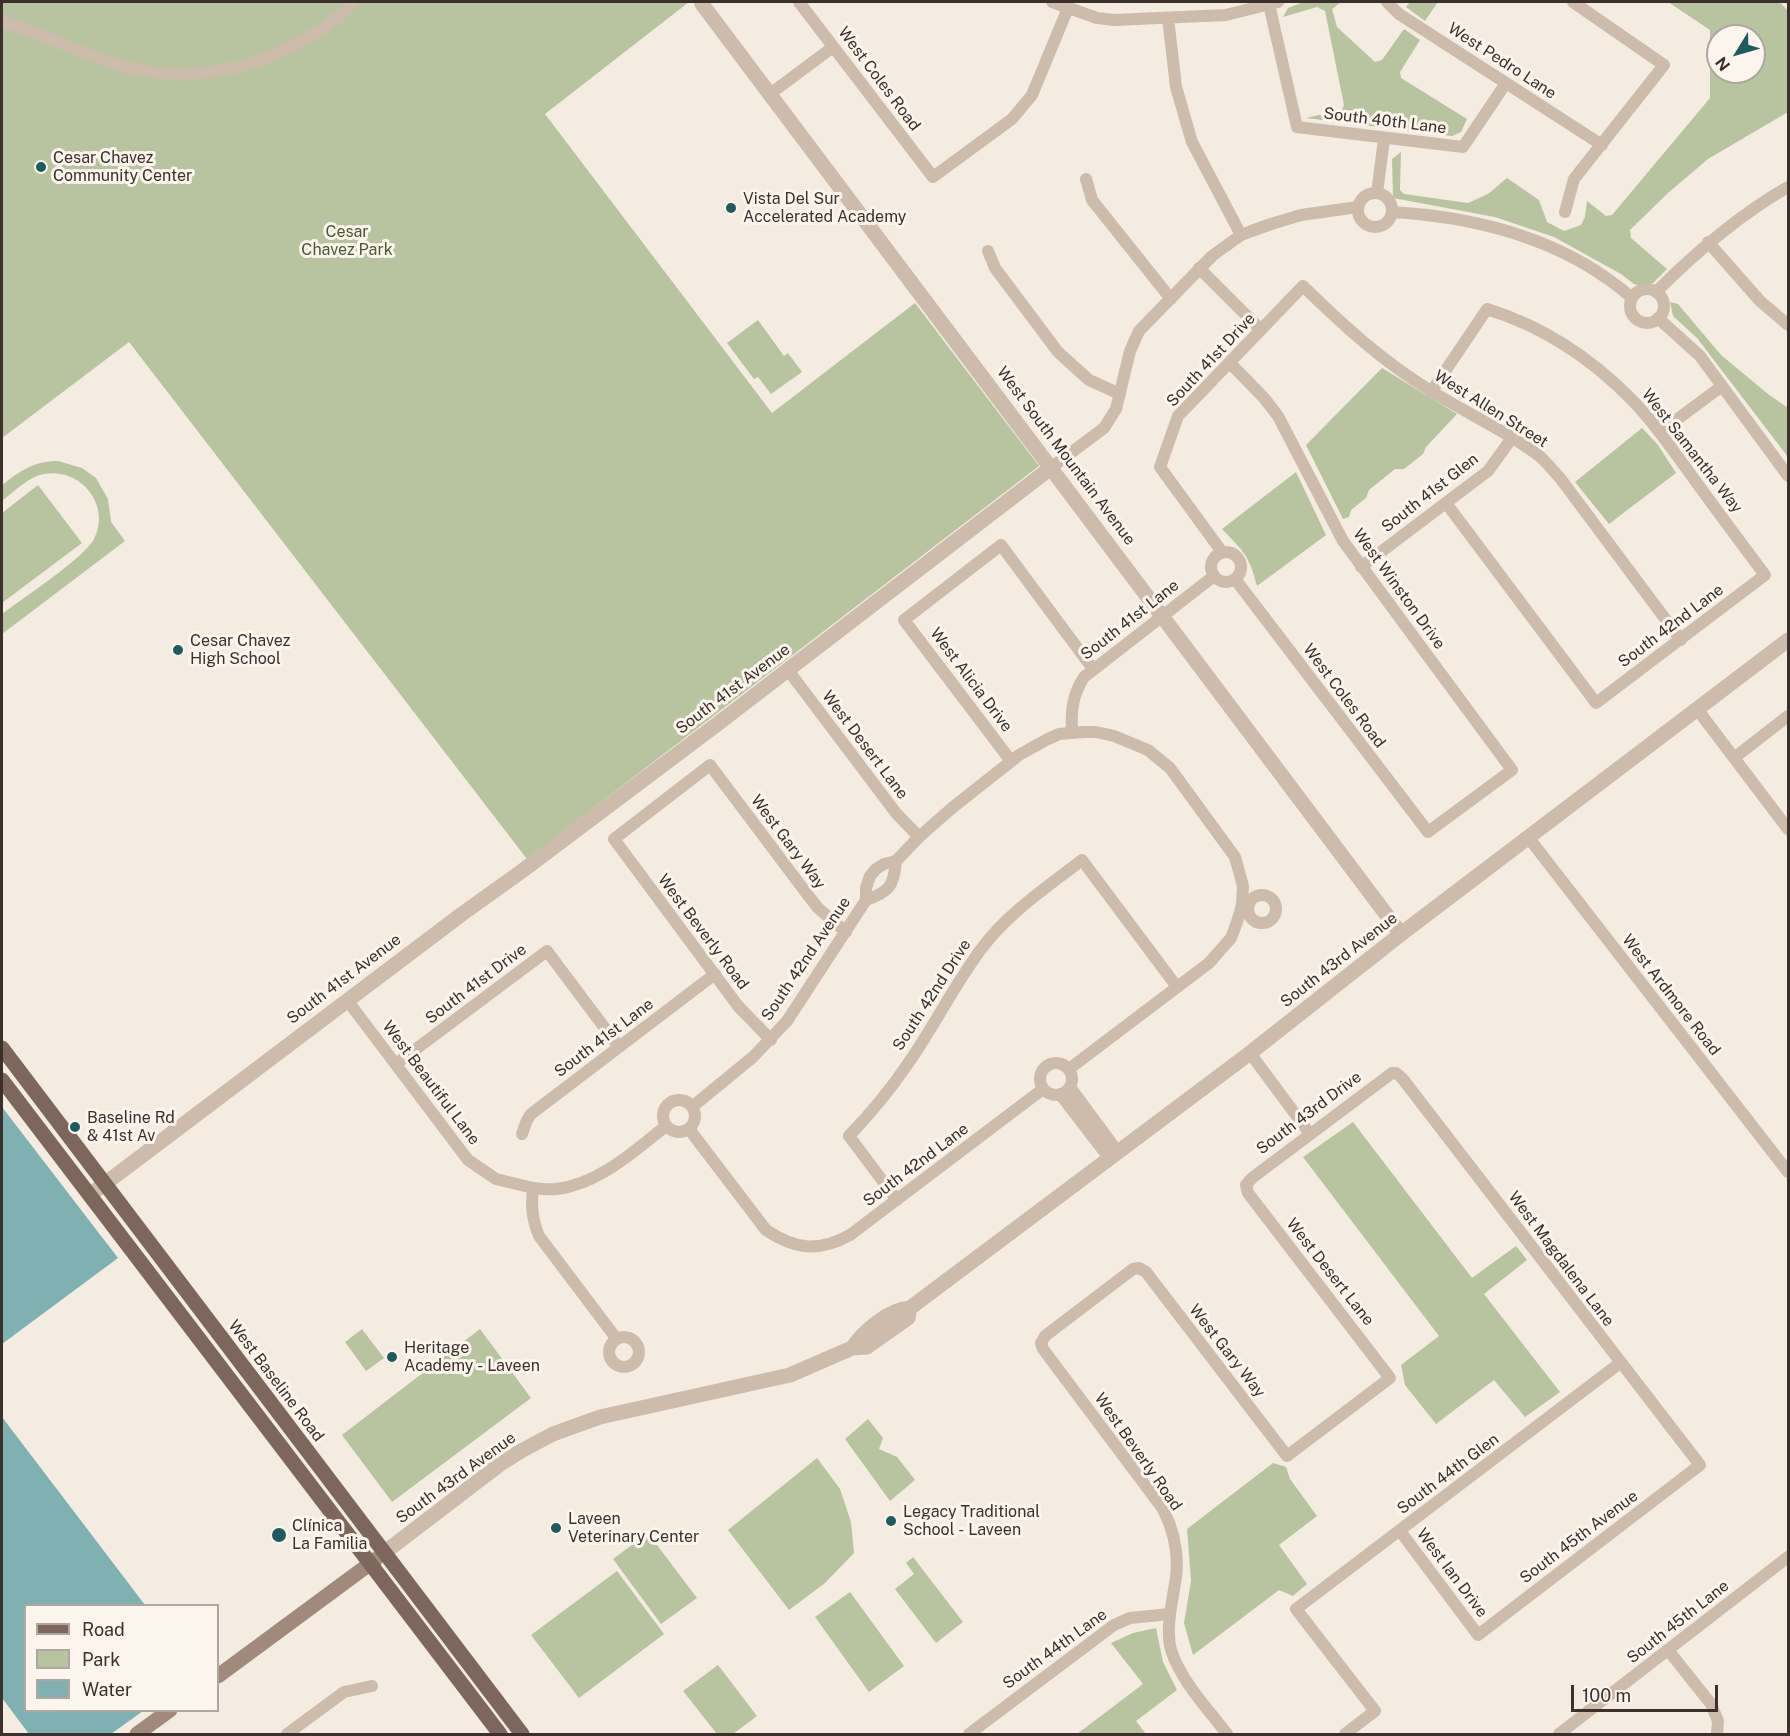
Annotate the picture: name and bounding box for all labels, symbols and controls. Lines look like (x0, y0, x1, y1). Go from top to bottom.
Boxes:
street label: West Pedro Lane (1444, 19, 1560, 103)
street label: West Coles Road (834, 23, 924, 135)
north arrow (1706, 24, 1766, 84)
text: N (1711, 53, 1734, 75)
street label: South 40th Lane (1322, 104, 1448, 138)
place label: Cesar Chavez Community Center (53, 148, 192, 186)
marker: Cesar Chavez Community Center (34, 160, 48, 174)
place label: Vista Del Sur Accelerated Academy (743, 189, 906, 227)
marker: Vista Del Sur Accelerated Academy (724, 201, 738, 215)
park label: Cesar Chavez Park (301, 222, 393, 260)
street label: South 41st Drive (1163, 309, 1259, 411)
street label: West South Mountain Avenue (993, 363, 1139, 549)
street label: West Allen Street (1430, 366, 1552, 452)
street label: West Samantha Way (1637, 385, 1747, 517)
street label: South 41st Glen (1378, 449, 1482, 537)
street label: West Winston Drive (1349, 525, 1449, 653)
street label: South 41st Lane (1077, 576, 1183, 664)
street label: South 42nd Lane (1615, 580, 1727, 672)
street label: West Alicia Drive (926, 624, 1016, 736)
place label: Cesar Chavez High School (190, 631, 290, 669)
street label: South 41st Avenue (672, 640, 794, 738)
street label: West Coles Road (1299, 640, 1389, 752)
marker: Cesar Chavez High School (171, 643, 185, 657)
street label: West Desert Lane (818, 687, 912, 803)
street label: West Gary Way (746, 791, 830, 893)
street label: West Beverly Road (653, 871, 753, 993)
street label: South 42nd Avenue (757, 893, 855, 1025)
street label: South 43rd Avenue (1277, 908, 1401, 1012)
street label: South 41st Avenue (283, 930, 405, 1028)
street label: West Ardmore Road (1618, 931, 1724, 1059)
street label: South 42nd Drive (889, 936, 975, 1054)
street label: South 41st Drive (422, 940, 530, 1028)
street label: South 41st Lane (551, 995, 657, 1081)
street label: West Beautiful Lane (378, 1017, 484, 1149)
street label: South 43rd Drive (1253, 1067, 1365, 1159)
place label: Baseline Rd & 41st Av (87, 1108, 175, 1146)
street label: South 42nd Lane (860, 1119, 972, 1211)
marker: Baseline Rd & 41st Av (68, 1120, 82, 1134)
street label: West Magdalena Lane (1504, 1188, 1618, 1330)
street label: West Desert Lane (1282, 1214, 1378, 1330)
street label: West Gary Way (1185, 1301, 1269, 1401)
street label: West Baseline Road (224, 1316, 328, 1446)
place label: Heritage Academy - Laveen (404, 1338, 540, 1376)
marker: Heritage Academy - Laveen (385, 1350, 399, 1364)
street label: West Beverly Road (1090, 1389, 1186, 1515)
street label: South 43rd Avenue (393, 1428, 519, 1528)
street label: South 44th Glen (1393, 1430, 1503, 1518)
street label: South 45th Avenue (1516, 1486, 1642, 1588)
place label: Legacy Traditional School - Laveen (903, 1502, 1040, 1540)
place label: Laveen Veterinary Center (568, 1509, 699, 1547)
marker: Legacy Traditional School - Laveen (884, 1514, 898, 1528)
place label: Clínica La Familia (292, 1516, 367, 1554)
marker: Laveen Veterinary Center (549, 1521, 563, 1535)
street label: West Ian Drive (1412, 1525, 1492, 1621)
marker: Clínica La Familia (270, 1526, 288, 1544)
street label: South 45th Lane (1623, 1576, 1733, 1668)
legend (24, 1604, 219, 1712)
street label: South 44th Lane (999, 1605, 1111, 1693)
text: Road (82, 1619, 125, 1640)
text: Park (82, 1649, 120, 1670)
scale bar (1574, 1673, 1721, 1711)
text: Water (82, 1679, 132, 1700)
text: 100 m (1582, 1685, 1631, 1706)

